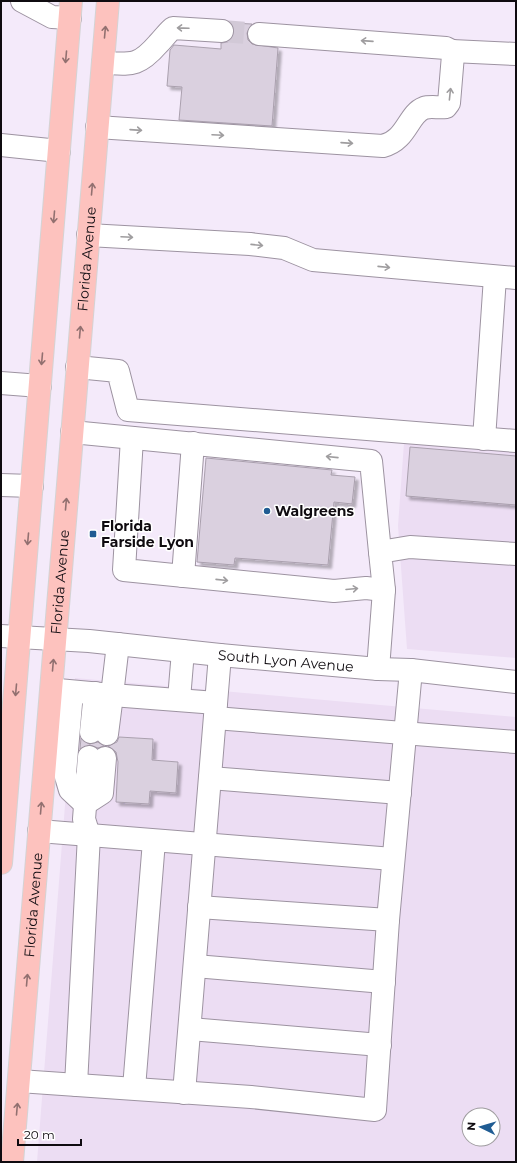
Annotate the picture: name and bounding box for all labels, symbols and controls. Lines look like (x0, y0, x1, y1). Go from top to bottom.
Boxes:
one-way arrow (177, 24, 190, 31)
one-way arrow (102, 26, 109, 39)
one-way arrow (361, 38, 374, 45)
one-way arrow (63, 50, 70, 63)
one-way arrow (447, 88, 454, 101)
one-way arrow (129, 126, 142, 133)
one-way arrow (211, 132, 224, 139)
one-way arrow (340, 140, 353, 147)
one-way arrow (89, 183, 96, 196)
street label: Florida Avenue (73, 206, 100, 312)
one-way arrow (50, 210, 57, 223)
one-way arrow (120, 234, 133, 241)
one-way arrow (250, 241, 263, 248)
one-way arrow (377, 263, 390, 271)
one-way arrow (77, 326, 84, 339)
one-way arrow (39, 352, 46, 365)
one-way arrow (326, 453, 339, 460)
one-way arrow (63, 498, 70, 511)
place label: Walgreens (275, 502, 354, 520)
marker: Walgreens (262, 506, 272, 516)
place label: Florida Farside Lyon (101, 517, 194, 551)
street label: Florida Avenue (47, 529, 73, 635)
marker: Florida Farside Lyon (88, 529, 98, 539)
one-way arrow (24, 532, 31, 545)
one-way arrow (215, 576, 228, 584)
one-way arrow (345, 585, 358, 593)
street label: South Lyon Avenue (217, 646, 354, 676)
one-way arrow (49, 659, 57, 672)
one-way arrow (12, 683, 19, 696)
one-way arrow (38, 802, 45, 815)
street label: Florida Avenue (20, 852, 47, 958)
one-way arrow (24, 974, 31, 987)
one-way arrow (13, 1103, 20, 1116)
north arrow (461, 1107, 501, 1147)
scale bar (18, 1121, 81, 1147)
text: N (464, 1121, 478, 1131)
text: 20 m (24, 1127, 55, 1142)

